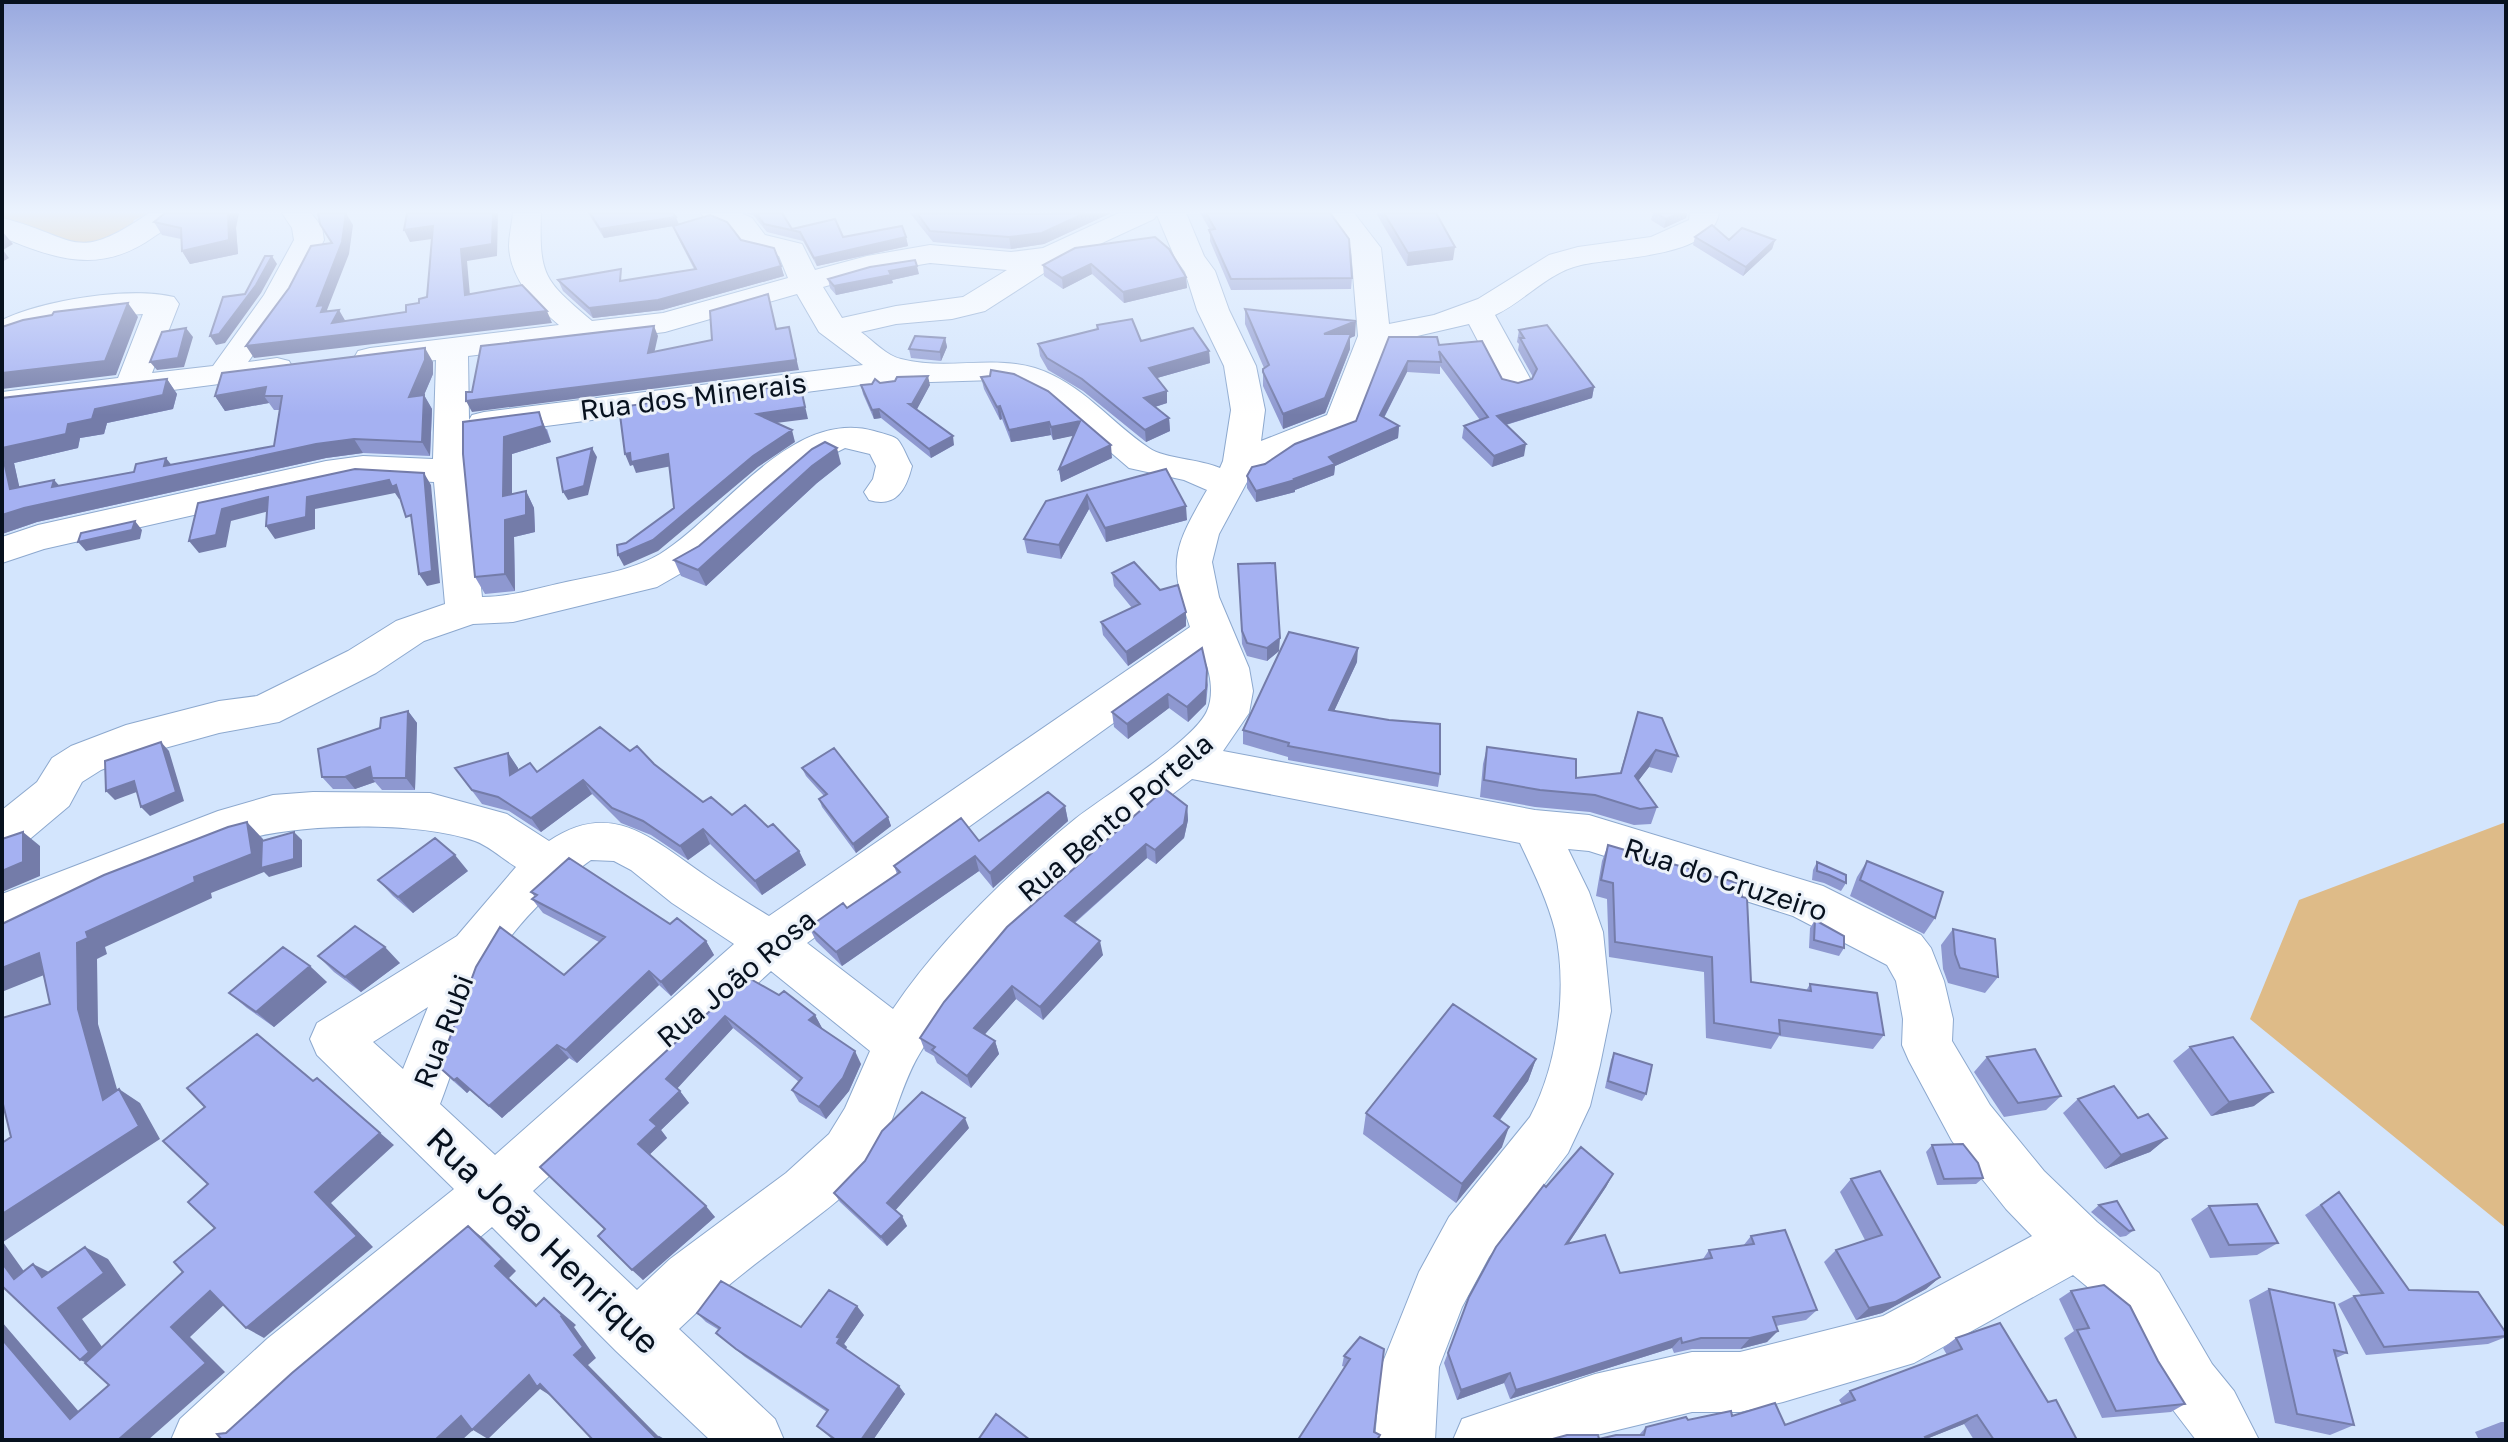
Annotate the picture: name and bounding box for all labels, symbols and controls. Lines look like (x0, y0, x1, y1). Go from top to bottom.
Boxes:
street label: Rua dos Minerais (578, 366, 808, 426)
street label: Rua Bento Portela (1011, 726, 1219, 908)
street label: Rua do Cruzeiro (1620, 831, 1832, 927)
street label: Rua João Rosa (650, 902, 822, 1054)
street label: Rua Rubi (406, 970, 480, 1092)
street label: Rua João Henrique (419, 1119, 669, 1361)

